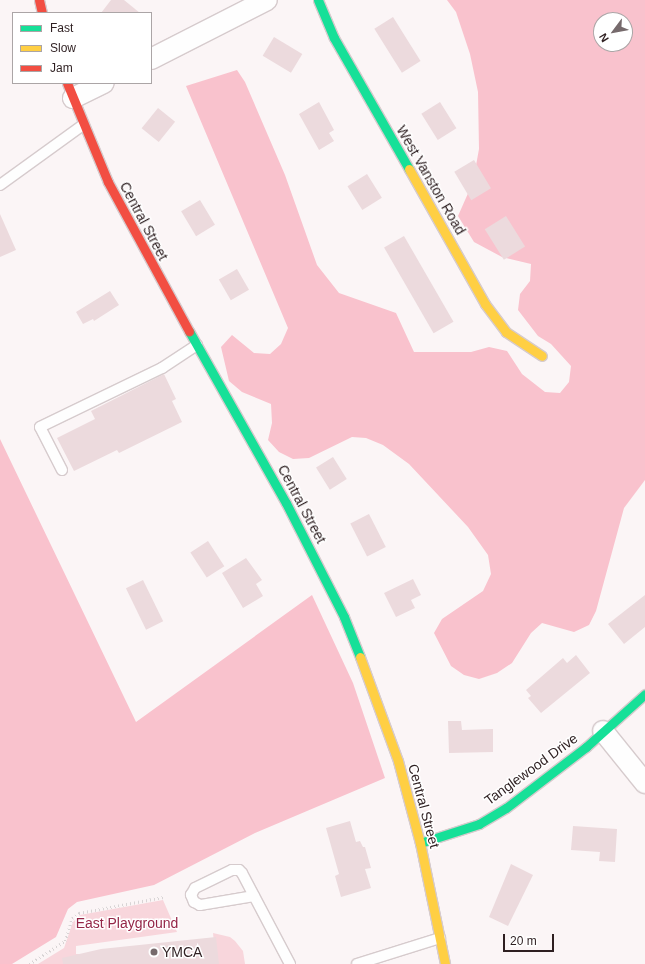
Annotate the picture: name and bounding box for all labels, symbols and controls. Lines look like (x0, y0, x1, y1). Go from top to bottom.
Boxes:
legend (12, 12, 152, 84)
north arrow (593, 12, 633, 52)
text: Fast (50, 21, 73, 35)
text: N (596, 31, 611, 44)
text: Slow (50, 41, 76, 55)
text: Jam (50, 61, 73, 75)
street label: West Vanston Road (393, 122, 469, 238)
street label: Central Street (116, 179, 172, 263)
street label: Central Street (274, 462, 330, 546)
street label: Tanglewood Drive (481, 729, 581, 809)
street label: Central Street (405, 762, 443, 850)
park label: East Playground (76, 915, 178, 931)
scale bar (505, 926, 556, 952)
text: 20 m (510, 934, 537, 948)
place label: YMCA (162, 944, 202, 960)
marker: YMCA (149, 947, 159, 957)

